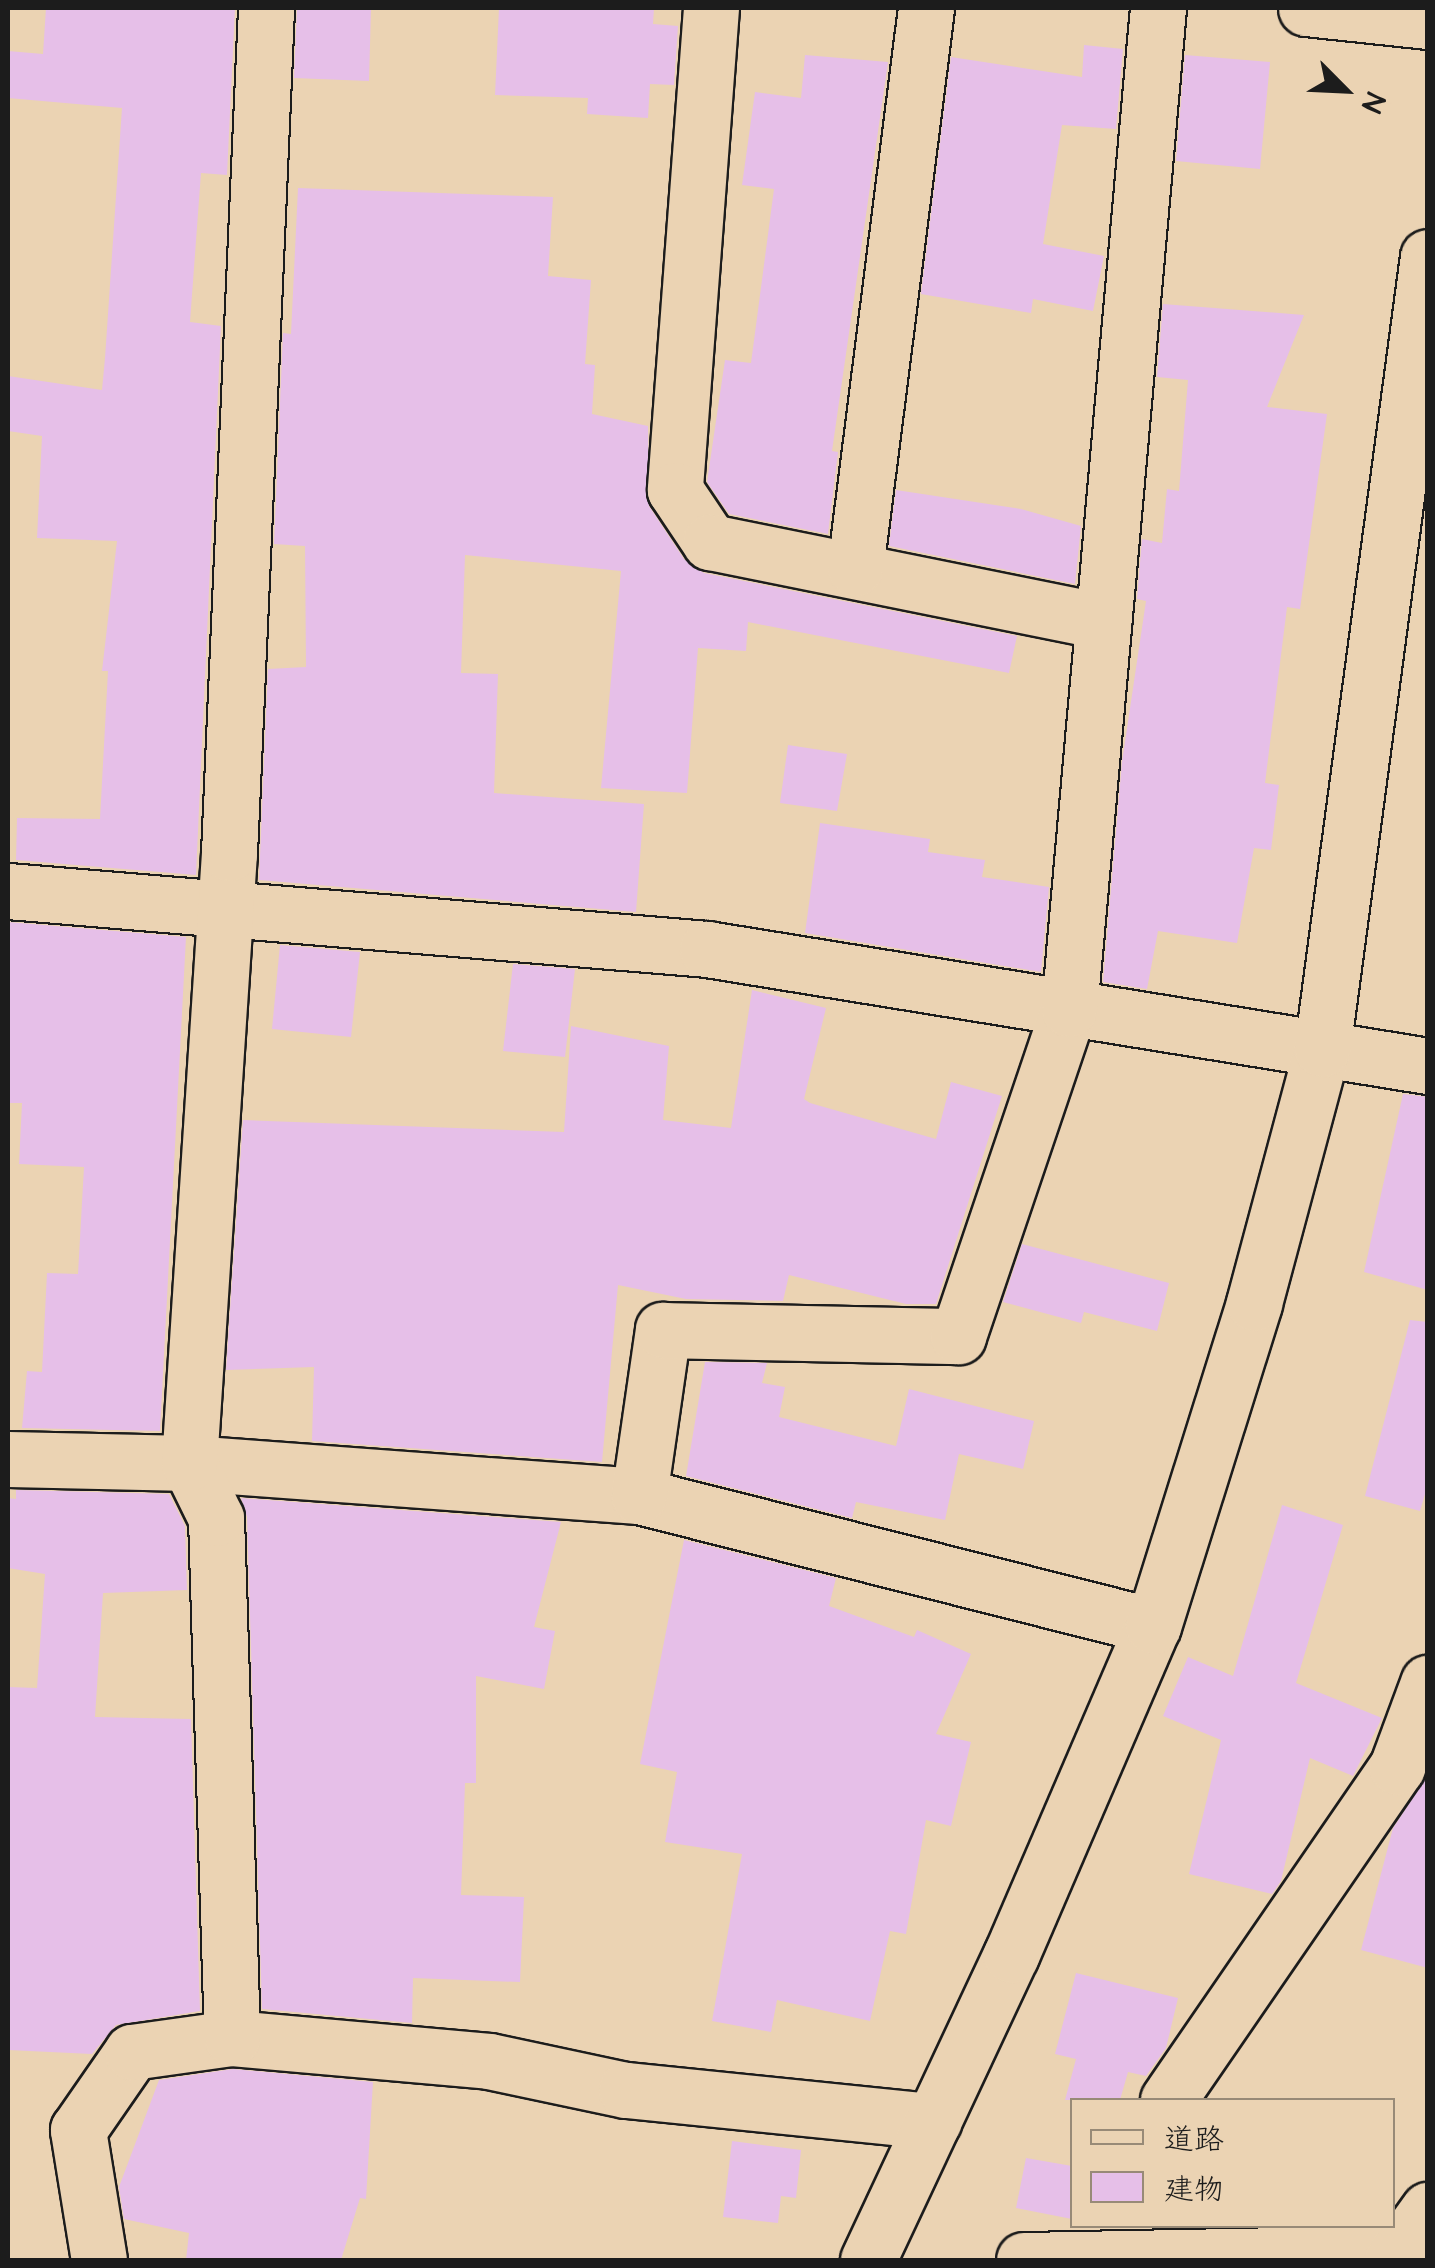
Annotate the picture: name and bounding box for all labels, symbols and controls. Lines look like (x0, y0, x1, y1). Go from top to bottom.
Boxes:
north arrow (1295, 40, 1395, 140)
text: N (1351, 86, 1394, 118)
legend (1070, 2098, 1395, 2228)
text: 道路 (1164, 2119, 1224, 2161)
text: 建物 (1164, 2169, 1224, 2211)

